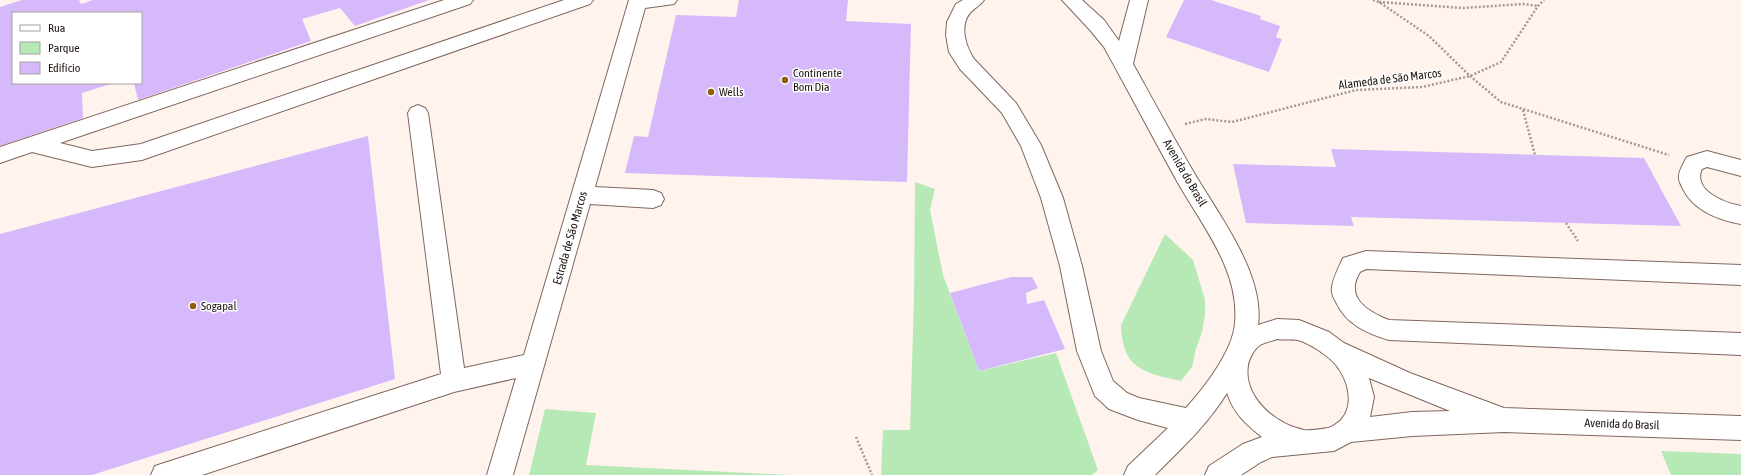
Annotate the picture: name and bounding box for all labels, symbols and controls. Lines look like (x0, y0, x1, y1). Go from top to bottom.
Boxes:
legend (12, 12, 142, 84)
text: Rua (48, 21, 65, 35)
text: Parque (48, 41, 80, 55)
text: Edifício (48, 61, 81, 75)
place label: Continente Bom Dia (793, 66, 842, 94)
street label: Alameda de São Marcos (1338, 66, 1442, 92)
marker: Continente Bom Dia (780, 75, 790, 85)
place label: Wells (719, 85, 743, 99)
marker: Wells (706, 87, 716, 97)
street label: Avenida do Brasil (1160, 137, 1210, 210)
street label: Estrada de São Marcos (550, 190, 590, 286)
place label: Sogapal (201, 299, 237, 313)
marker: Sogapal (188, 301, 198, 311)
street label: Avenida do Brasil (1584, 416, 1661, 432)

